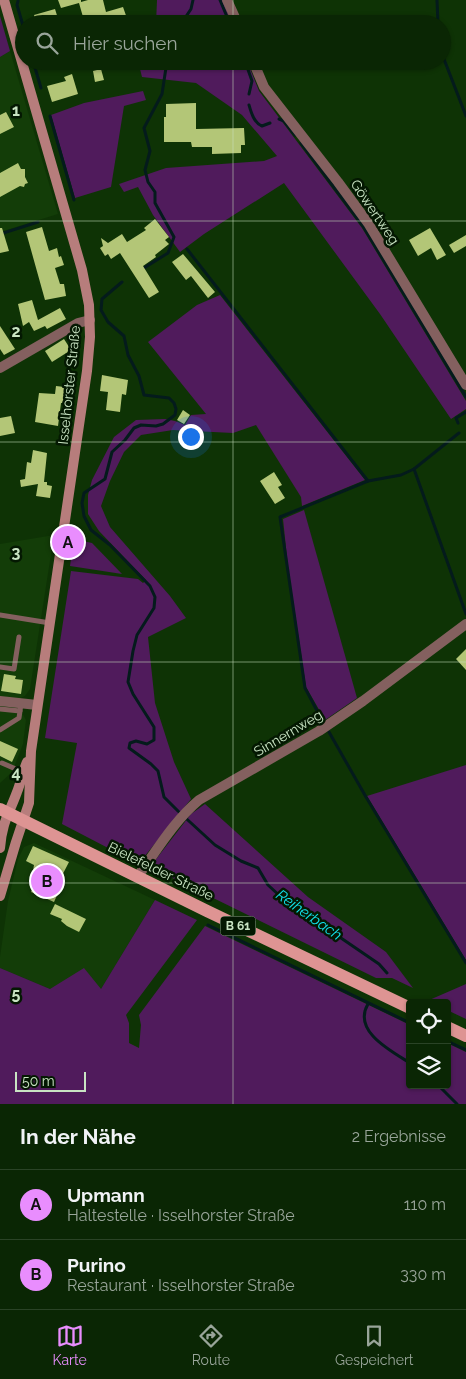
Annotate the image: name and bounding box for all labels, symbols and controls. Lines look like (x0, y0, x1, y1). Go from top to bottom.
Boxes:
search box (15, 15, 451, 70)
icon: search (33, 29, 61, 57)
text: Hier suchen (73, 32, 178, 54)
text: 1 (12, 101, 20, 120)
street label: Göwertweg (347, 176, 403, 248)
text: 2 (11, 322, 21, 341)
street label: Isselhorster Straße (55, 325, 83, 445)
your location (178, 424, 204, 450)
pin: A (52, 523, 84, 561)
text: 3 (12, 543, 21, 562)
street label: Sinnernweg (251, 706, 325, 760)
text: 4 (11, 763, 21, 782)
street label: Bielefelder Straße (106, 838, 216, 904)
pin: B (31, 862, 63, 900)
water label: Reiherbach (273, 886, 345, 944)
road number: B 61 (220, 916, 256, 936)
text: 5 (12, 984, 21, 1003)
map controls (406, 999, 451, 1089)
button: locate (406, 999, 451, 1044)
button: layers (406, 1044, 451, 1089)
scale bar (15, 1069, 86, 1092)
text: 50 m (22, 1073, 55, 1089)
text: In der Nähe (20, 1124, 136, 1149)
text: 2 Ergebnisse (352, 1127, 446, 1146)
text: Upmann (67, 1184, 145, 1206)
text: A (31, 1195, 41, 1214)
text: 110 m (404, 1195, 446, 1214)
text: Haltestelle · Isselhorster Straße (67, 1206, 295, 1225)
text: Purino (67, 1254, 126, 1276)
text: B (31, 1265, 41, 1284)
text: 330 m (400, 1265, 446, 1284)
text: Restaurant · Isselhorster Straße (67, 1276, 295, 1295)
tab: Karte (52, 1322, 87, 1368)
tab: Route (192, 1322, 230, 1368)
tab: Gespeichert (335, 1322, 414, 1368)

